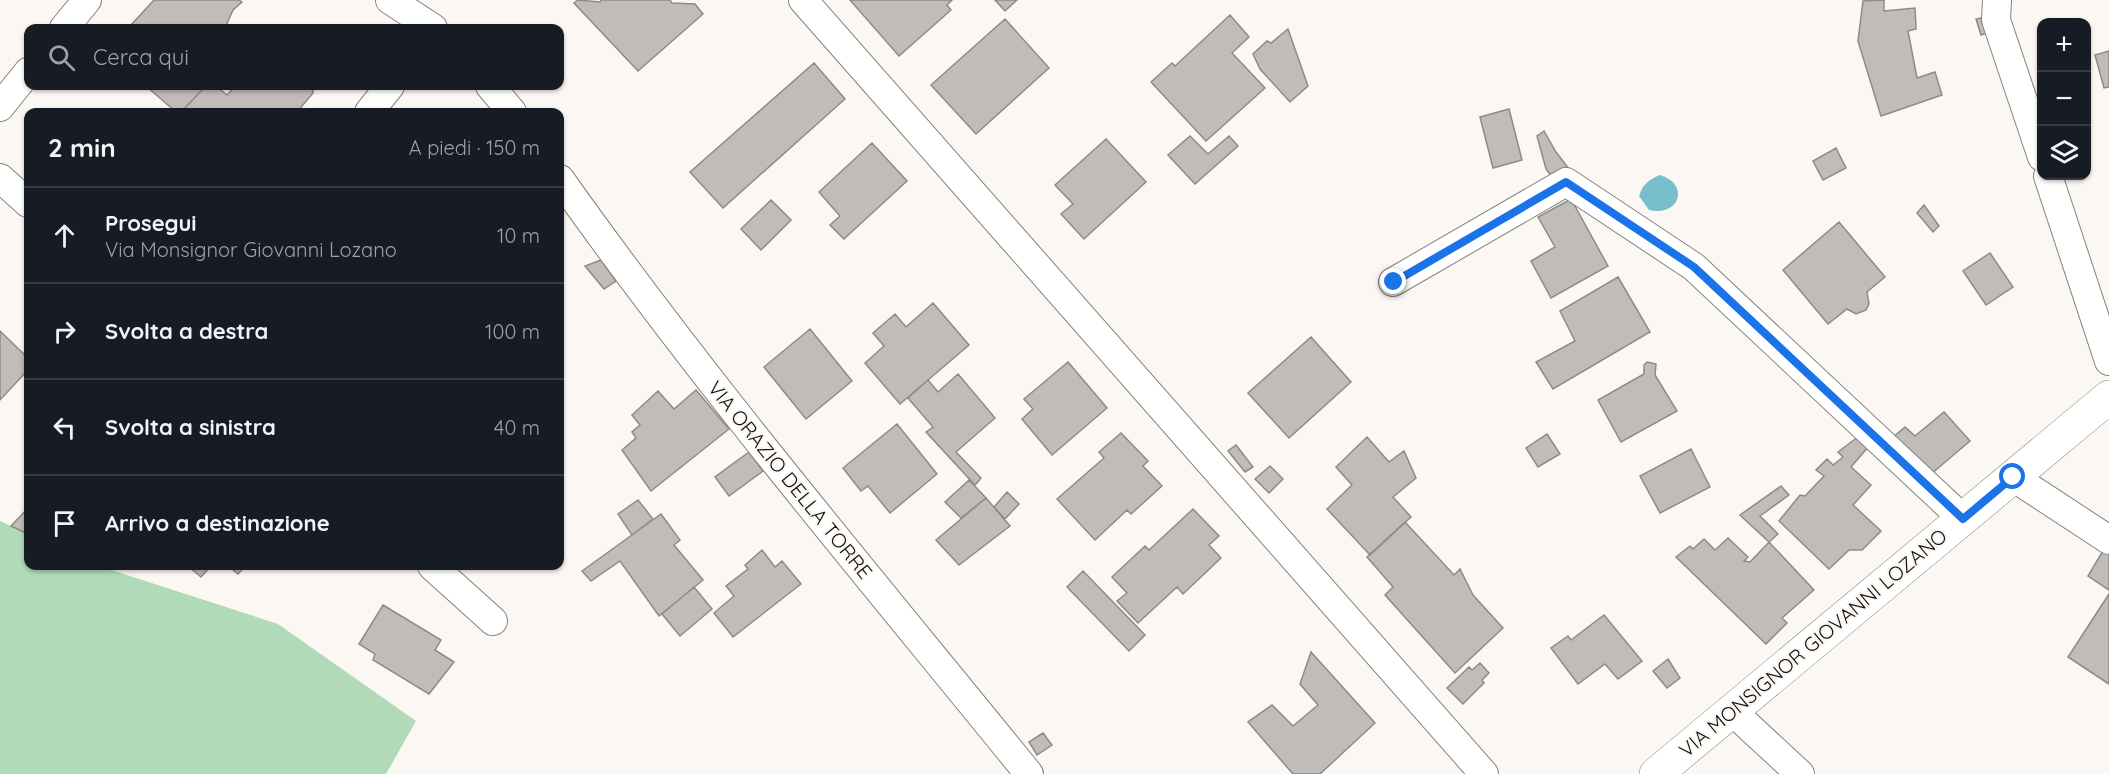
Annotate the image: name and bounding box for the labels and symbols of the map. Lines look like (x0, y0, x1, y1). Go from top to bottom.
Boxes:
route end (1380, 268, 1406, 294)
street label: VIA ORAZIO DELLA TORRE (703, 376, 878, 584)
route start (1999, 463, 2025, 489)
street label: VIA MONSIGNOR GIOVANNI LOZANO (1674, 523, 1952, 762)

